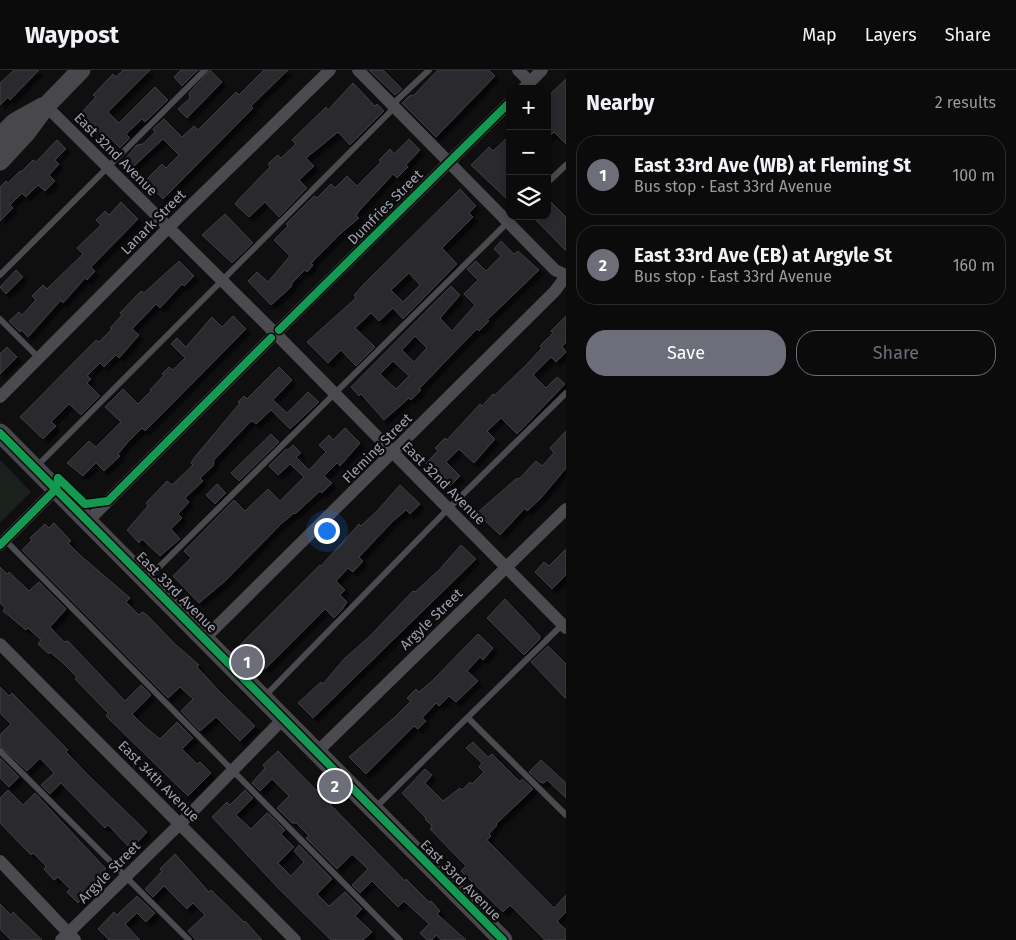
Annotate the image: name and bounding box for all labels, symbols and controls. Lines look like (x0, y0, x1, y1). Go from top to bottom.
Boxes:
text: Waypost (25, 21, 119, 49)
text: Map (802, 24, 837, 46)
text: Layers (865, 24, 917, 46)
text: Share (945, 24, 991, 46)
map controls (506, 85, 551, 220)
button: + (506, 85, 551, 130)
text: Nearby (586, 90, 654, 116)
text: 2 results (935, 93, 996, 112)
street label: East 32nd Avenue (71, 109, 161, 199)
button: − (506, 130, 551, 175)
text: East 33rd Ave (WB) at Fleming St (634, 154, 911, 177)
street label: Dumfries Street (344, 166, 427, 248)
text: 1 (599, 166, 607, 185)
text: 100 m (952, 166, 995, 185)
button: layers (506, 175, 551, 220)
text: Bus stop · East 33rd Avenue (634, 177, 832, 196)
street label: Lanark Street (117, 186, 190, 258)
text: East 33rd Ave (EB) at Argyle St (634, 244, 892, 267)
text: 2 (599, 256, 607, 275)
text: 160 m (953, 256, 995, 275)
text: Bus stop · East 33rd Avenue (634, 267, 832, 286)
button: Save (586, 330, 786, 376)
button: Share (796, 330, 996, 376)
street label: Fleming Street (339, 409, 416, 487)
street label: East 32nd Avenue (399, 438, 489, 528)
your location (314, 518, 340, 544)
street label: East 33rd Avenue (133, 548, 221, 636)
street label: Argyle Street (396, 585, 467, 654)
pin: 1 (231, 643, 263, 681)
street label: East 34th Avenue (114, 737, 203, 826)
pin: 2 (319, 767, 351, 805)
street label: East 33rd Avenue (417, 836, 505, 924)
street label: Argyle Street (75, 837, 145, 907)

